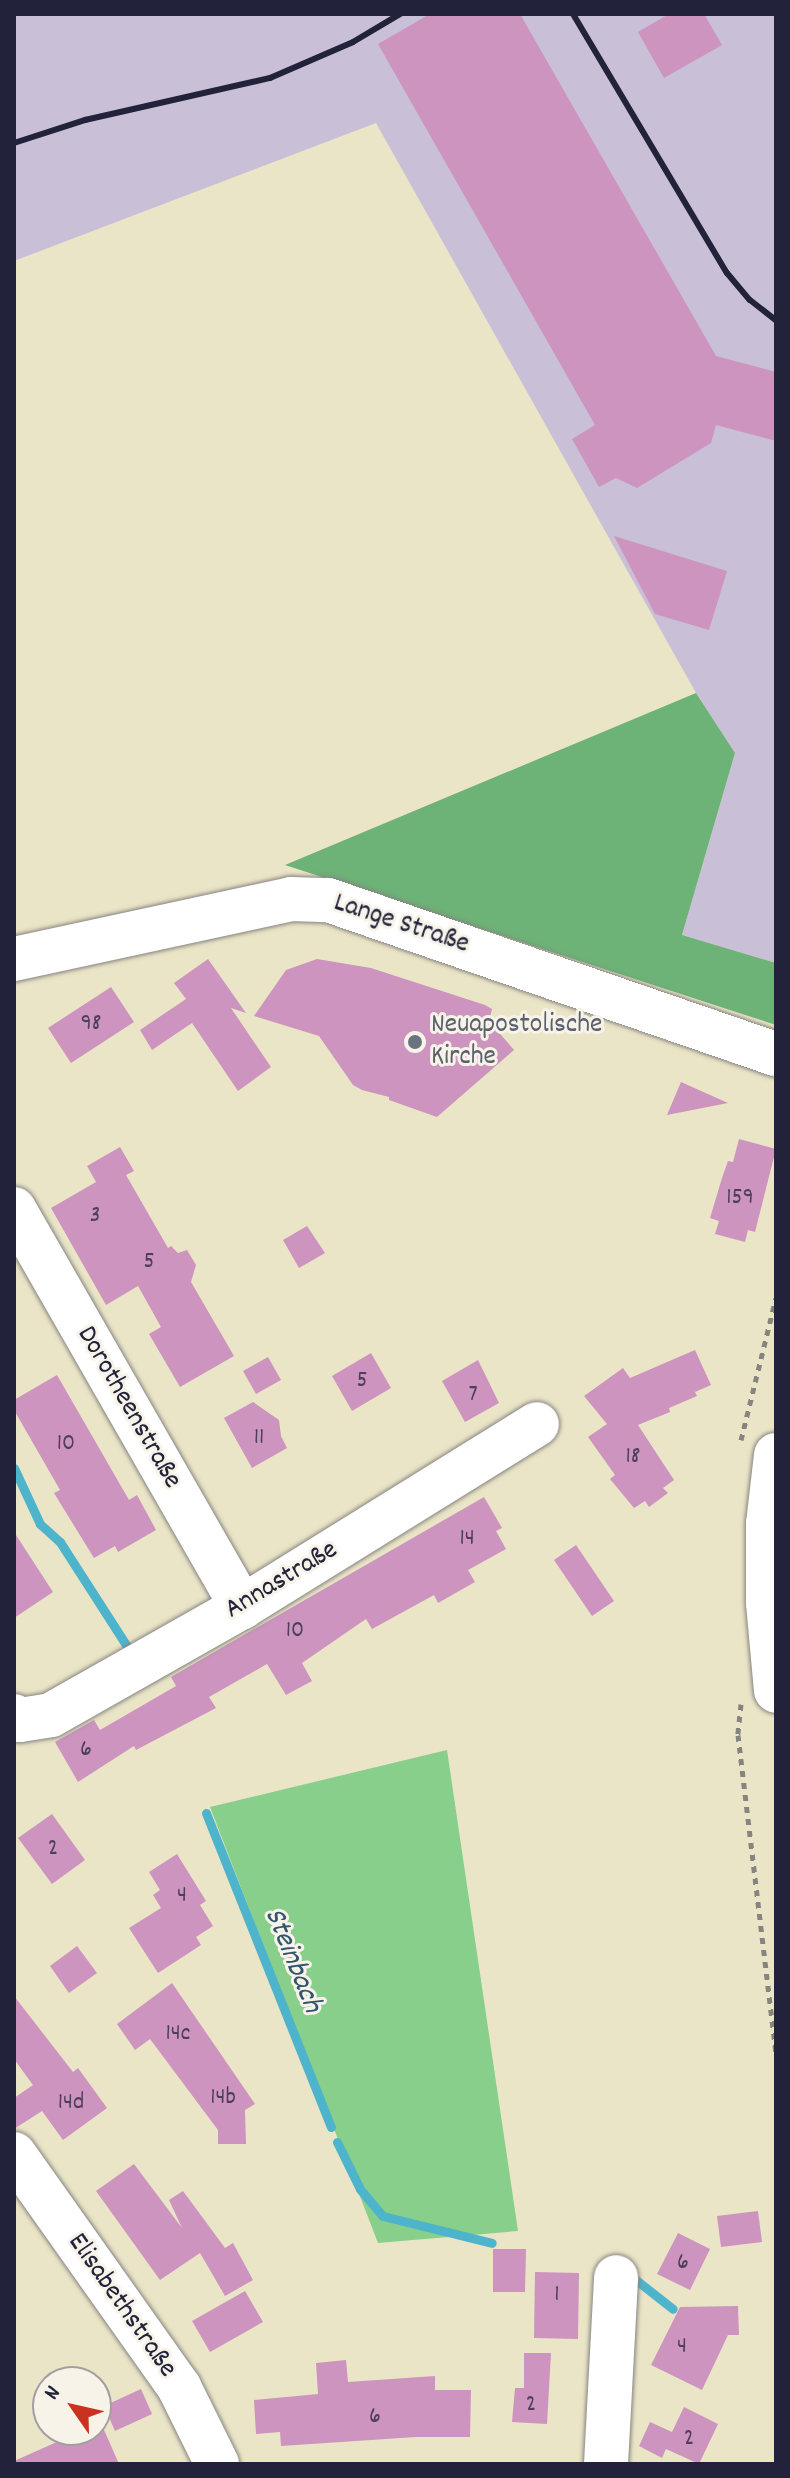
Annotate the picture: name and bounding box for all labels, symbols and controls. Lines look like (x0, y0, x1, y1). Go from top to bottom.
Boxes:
street label: Lange Straße (329, 887, 473, 963)
place label: Neuapostolische Kirche (431, 1009, 602, 1075)
house number: 98 (81, 1011, 101, 1039)
marker: Neuapostolische Kirche (406, 1033, 424, 1051)
house number: 159 (726, 1185, 754, 1213)
house number: 3 (90, 1203, 100, 1231)
house number: 5 (143, 1249, 155, 1277)
street label: Dorotheenstraße (68, 1321, 188, 1495)
house number: 5 (356, 1368, 368, 1396)
house number: 7 (468, 1382, 478, 1410)
house number: 11 (254, 1425, 264, 1453)
house number: 10 (57, 1431, 75, 1459)
house number: 18 (626, 1444, 640, 1472)
house number: 14 (459, 1526, 475, 1554)
street label: Annastraße (220, 1534, 344, 1628)
house number: 10 (286, 1618, 304, 1646)
house number: 6 (80, 1737, 92, 1765)
house number: 2 (48, 1836, 58, 1864)
house number: 4 (177, 1883, 187, 1911)
water label: Steinbach (254, 1903, 328, 2019)
house number: 14c (166, 2021, 190, 2049)
house number: 14b (210, 2085, 236, 2113)
house number: 14d (58, 2090, 84, 2118)
street label: Elisabethstraße (59, 2227, 183, 2385)
house number: 6 (677, 2250, 689, 2278)
house number: 1 (554, 2282, 560, 2310)
house number: 4 (677, 2334, 687, 2362)
north arrow (32, 2366, 112, 2446)
text: N (37, 2380, 69, 2407)
house number: 2 (526, 2392, 536, 2420)
house number: 6 (369, 2404, 381, 2432)
house number: 2 (684, 2426, 694, 2454)

